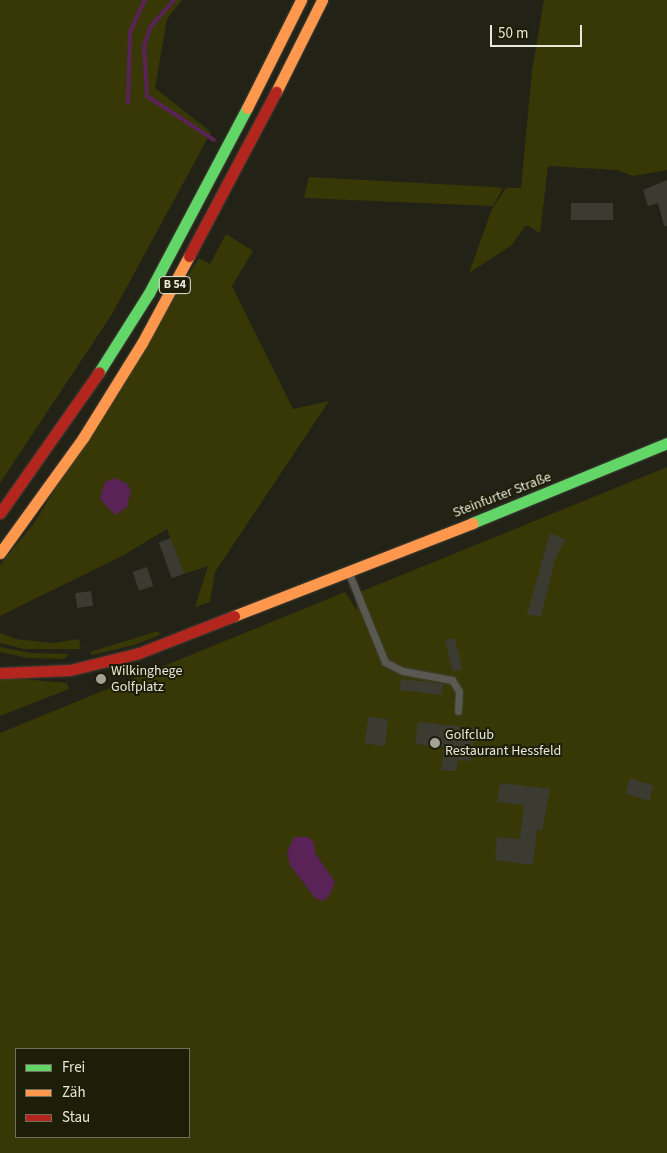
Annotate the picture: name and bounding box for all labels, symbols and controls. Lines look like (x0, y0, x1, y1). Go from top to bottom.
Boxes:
scale bar (492, 15, 584, 47)
text: 50 m (498, 23, 528, 44)
road number: B 54 (159, 276, 191, 294)
street label: Steinfurter Straße (450, 469, 554, 521)
place label: Wilkinghege Golfplatz (111, 663, 182, 696)
marker: Wilkinghege Golfplatz (95, 673, 107, 685)
place label: Golfclub Restaurant Hessfeld (445, 727, 561, 760)
marker: Golfclub Restaurant Hessfeld (429, 737, 441, 749)
legend (15, 1048, 190, 1138)
text: Frei (62, 1057, 85, 1078)
text: Zäh (62, 1082, 86, 1103)
text: Stau (62, 1107, 90, 1128)

